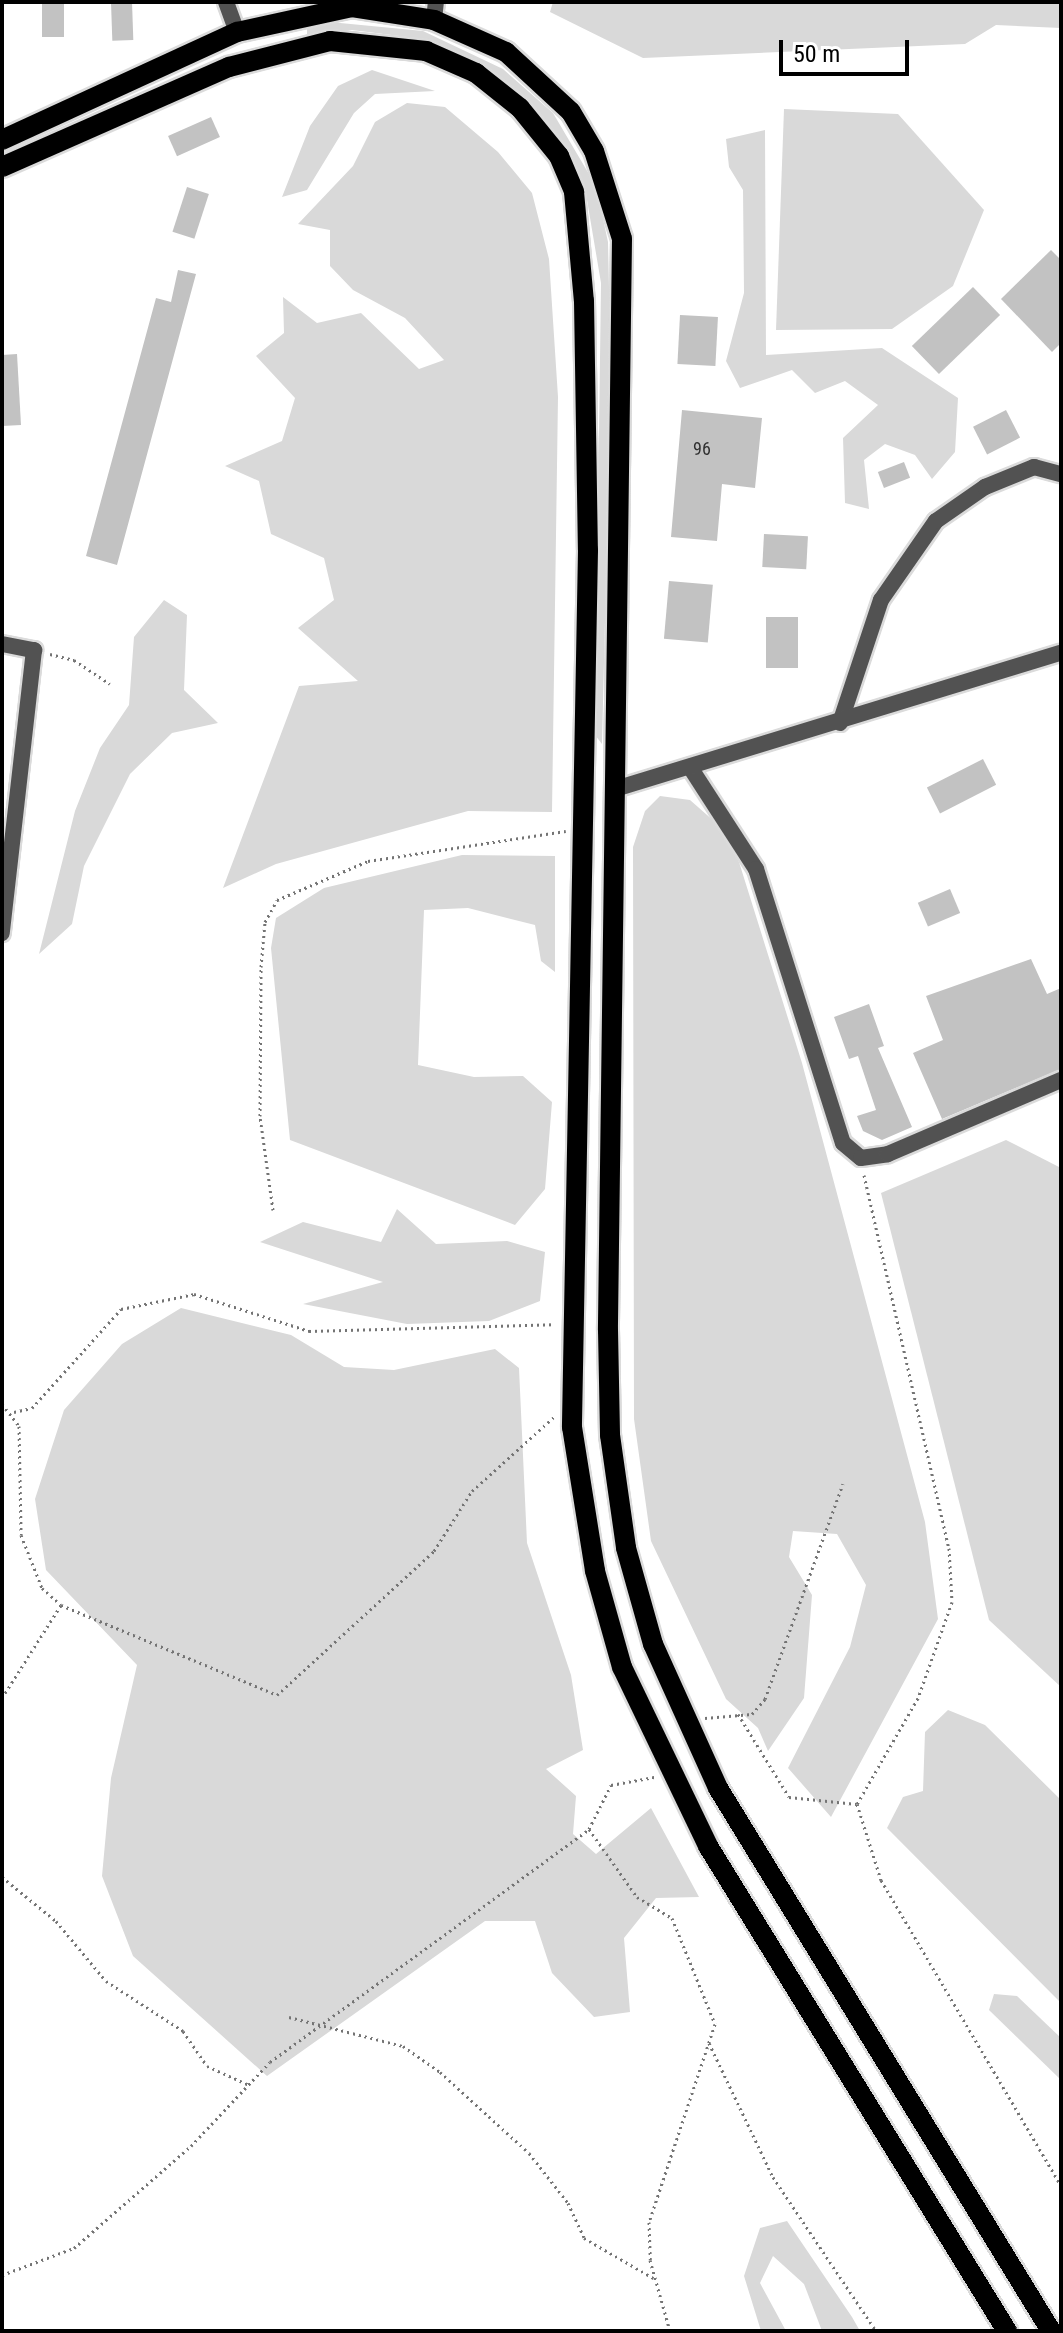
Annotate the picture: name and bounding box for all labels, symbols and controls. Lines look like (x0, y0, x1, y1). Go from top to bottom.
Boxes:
scale bar (783, 24, 913, 74)
text: 50 m (793, 40, 840, 68)
house number: 96 (693, 438, 711, 460)

